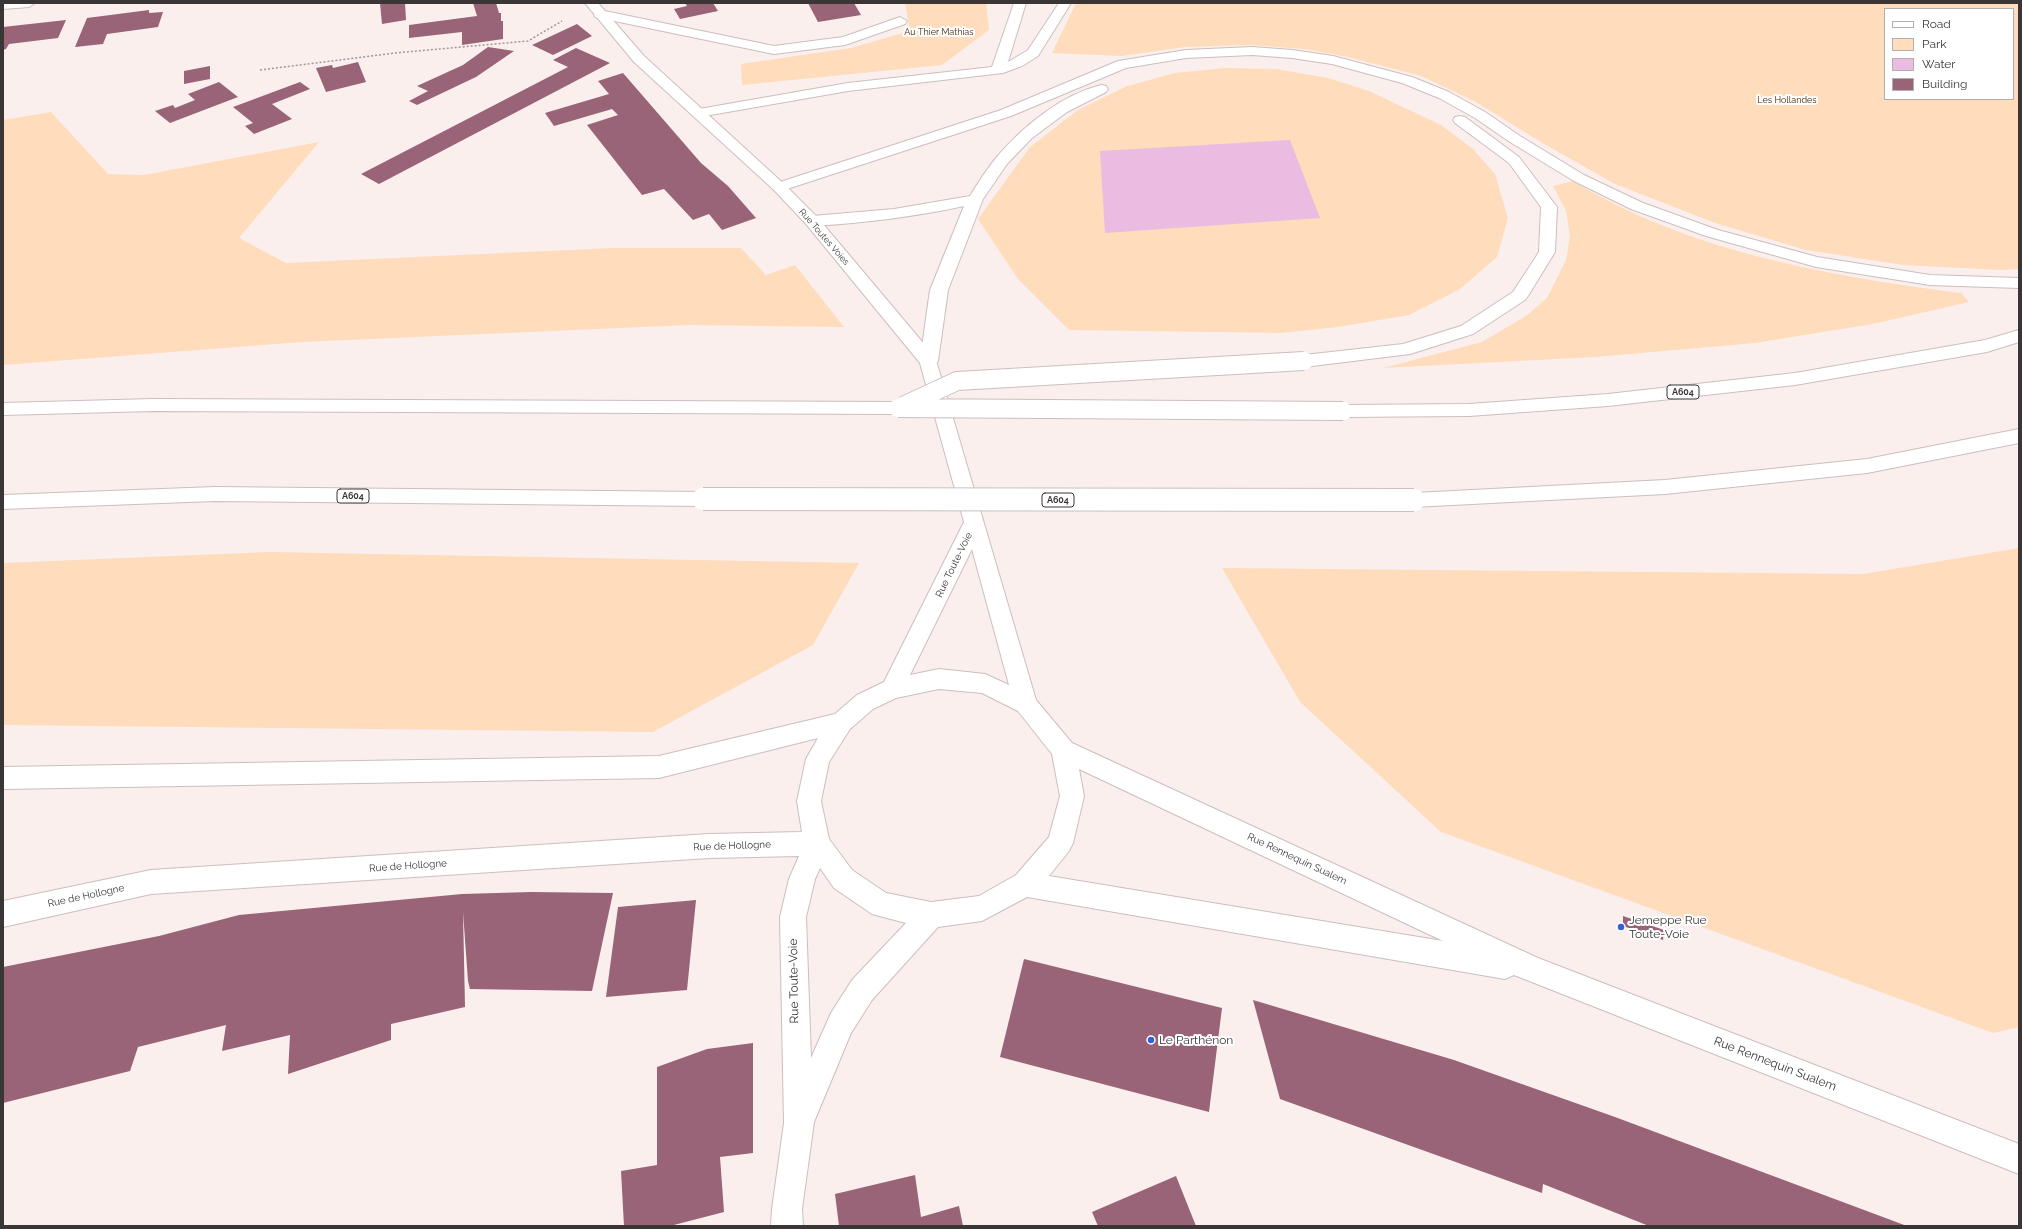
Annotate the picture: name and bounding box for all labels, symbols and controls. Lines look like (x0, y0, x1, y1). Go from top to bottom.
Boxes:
legend (1884, 8, 2014, 100)
text: Road (1922, 17, 1951, 31)
park label: Au Thier Mathias (904, 27, 974, 37)
text: Park (1922, 37, 1947, 51)
text: Water (1922, 57, 1956, 71)
text: Building (1922, 77, 1968, 91)
park label: Les Hollandes (1757, 95, 1817, 105)
street label: Rue Toutes Voies (797, 207, 851, 267)
road number: A604 (1667, 385, 1699, 399)
road number: A604 (337, 489, 369, 503)
road number: A604 (1042, 493, 1074, 507)
street label: Rue Toute-Voie (933, 531, 975, 599)
street label: Rue Rennequin Sualem (1245, 831, 1349, 887)
street label: Rue de Hollogne (693, 839, 771, 853)
street label: Rue de Hollogne (369, 857, 447, 875)
street label: Rue de Hollogne (47, 882, 125, 910)
place label: Jemeppe Rue Toute-Voie (1629, 913, 1707, 941)
marker: Jemeppe Rue Toute-Voie (1616, 922, 1626, 932)
street label: Rue Toute-Voie (786, 938, 802, 1024)
place label: Le Parthénon (1159, 1033, 1233, 1047)
street label: Rue Rennequin Sualem (1712, 1034, 1838, 1094)
marker: Le Parthénon (1146, 1035, 1156, 1045)

